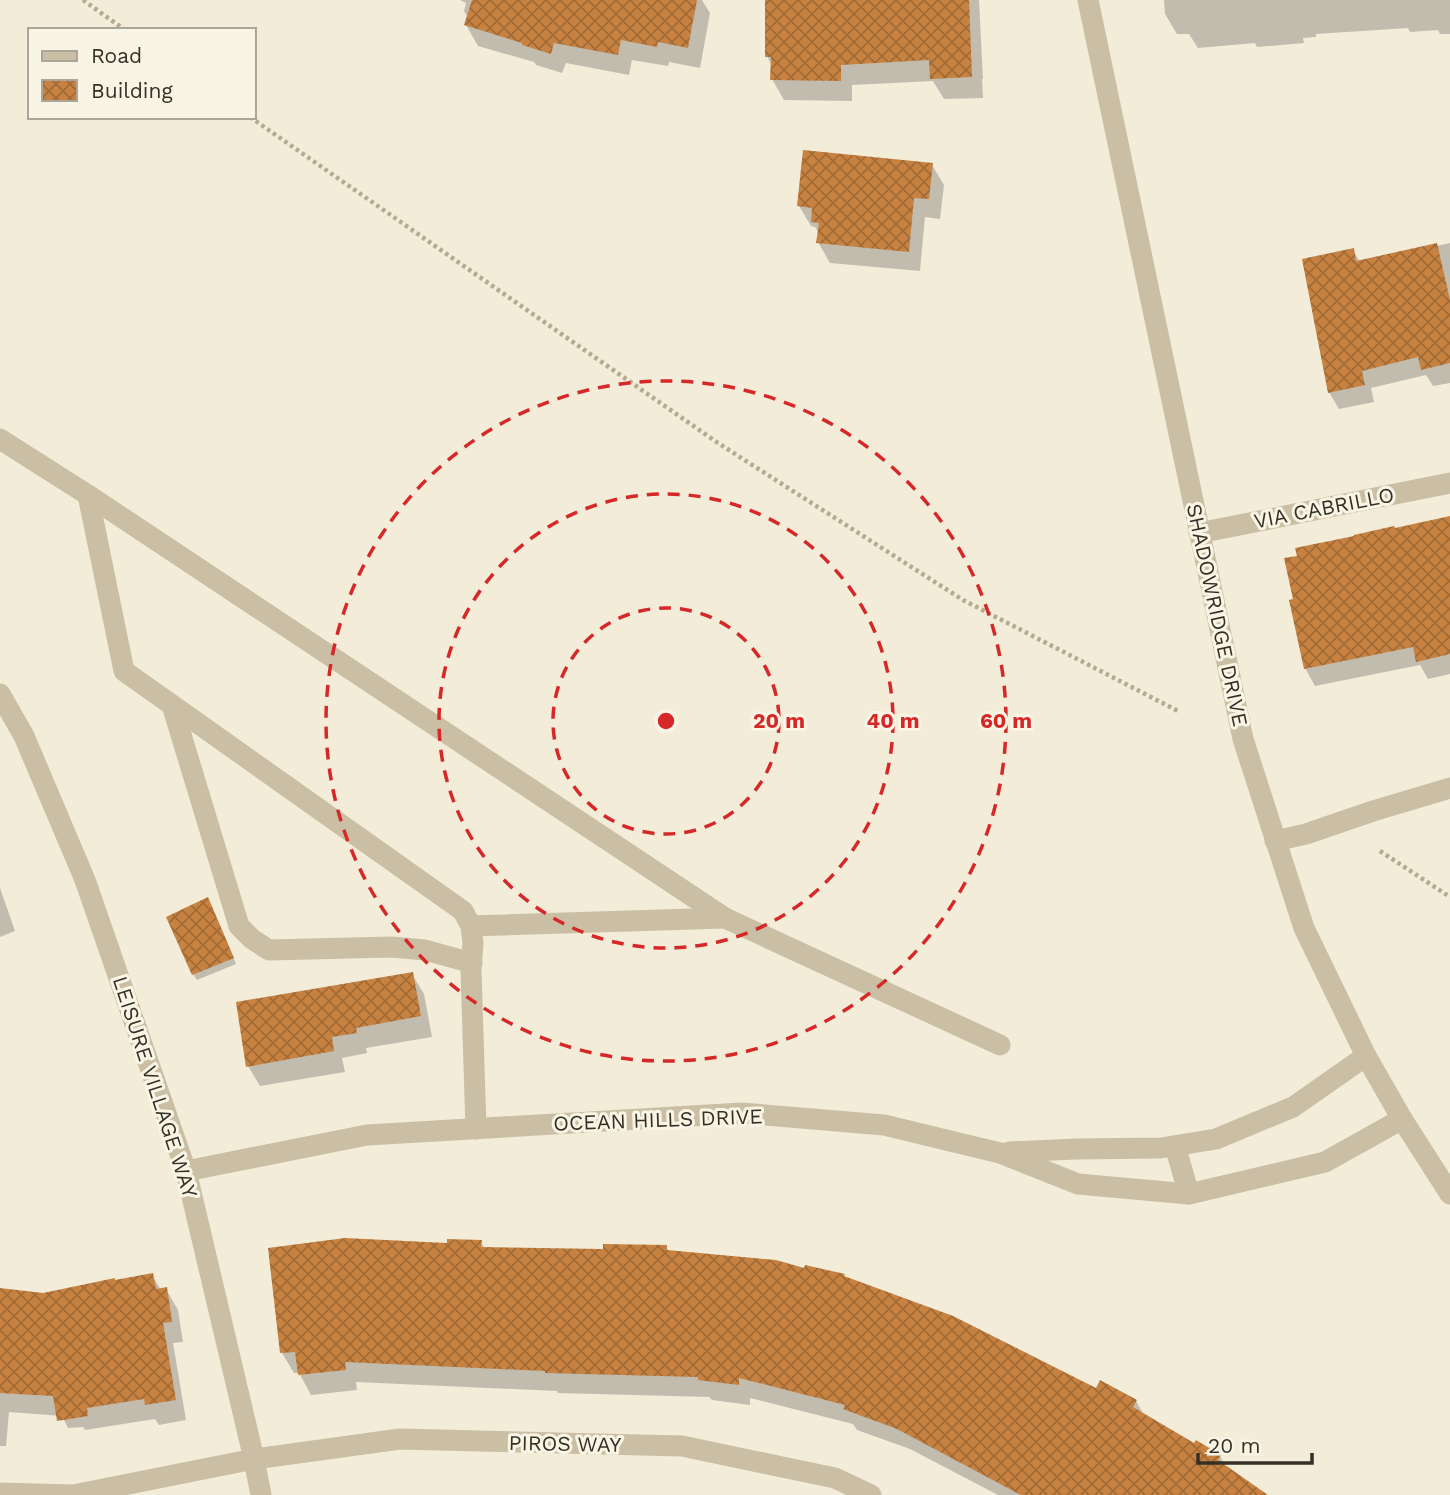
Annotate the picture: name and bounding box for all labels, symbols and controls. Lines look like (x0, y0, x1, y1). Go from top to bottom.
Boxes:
legend (28, 28, 256, 119)
text: Road (91, 43, 142, 68)
text: Building (91, 78, 173, 103)
street label: VIA CABRILLO (1252, 482, 1396, 533)
street label: SHADOWRIDGE DRIVE (1182, 501, 1253, 729)
text: 20 m (753, 708, 805, 733)
text: 40 m (867, 708, 919, 733)
text: 60 m (980, 708, 1032, 733)
centre of rings (654, 709, 678, 733)
street label: LEISURE VILLAGE WAY (108, 973, 203, 1201)
street label: OCEAN HILLS DRIVE (553, 1103, 763, 1136)
scale bar (1198, 1422, 1312, 1466)
street label: PIROS WAY (509, 1430, 621, 1457)
text: 20 m (1208, 1433, 1260, 1458)

